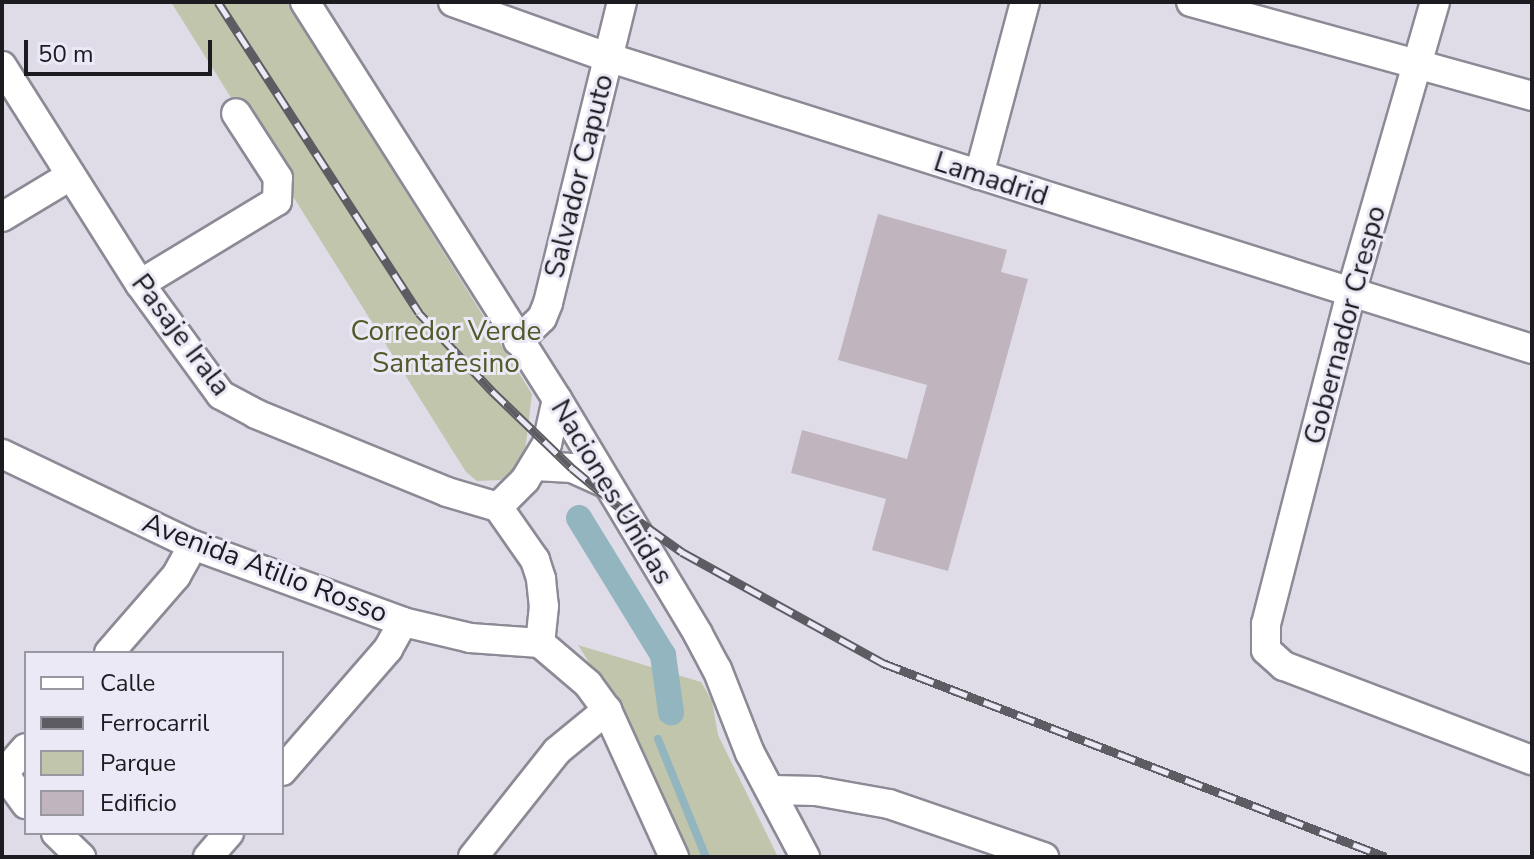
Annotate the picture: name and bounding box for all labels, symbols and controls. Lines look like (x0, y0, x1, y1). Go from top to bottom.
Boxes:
scale bar (28, 24, 216, 74)
text: 50 m (38, 38, 94, 70)
street label: Salvador Caputo (537, 71, 621, 281)
street label: Lamadrid (930, 145, 1052, 213)
street label: Gobernador Crespo (1297, 202, 1393, 448)
street label: Pasaje Irala (124, 267, 238, 403)
park label: Corredor Verde Santafesino (351, 314, 541, 380)
street label: Naciones Unidas (544, 394, 680, 590)
street label: Avenida Atilio Rosso (138, 506, 392, 630)
legend (24, 651, 284, 835)
text: Calle (100, 667, 155, 699)
text: Ferrocarril (100, 707, 209, 739)
text: Parque (100, 747, 176, 779)
text: Edificio (100, 787, 177, 819)

